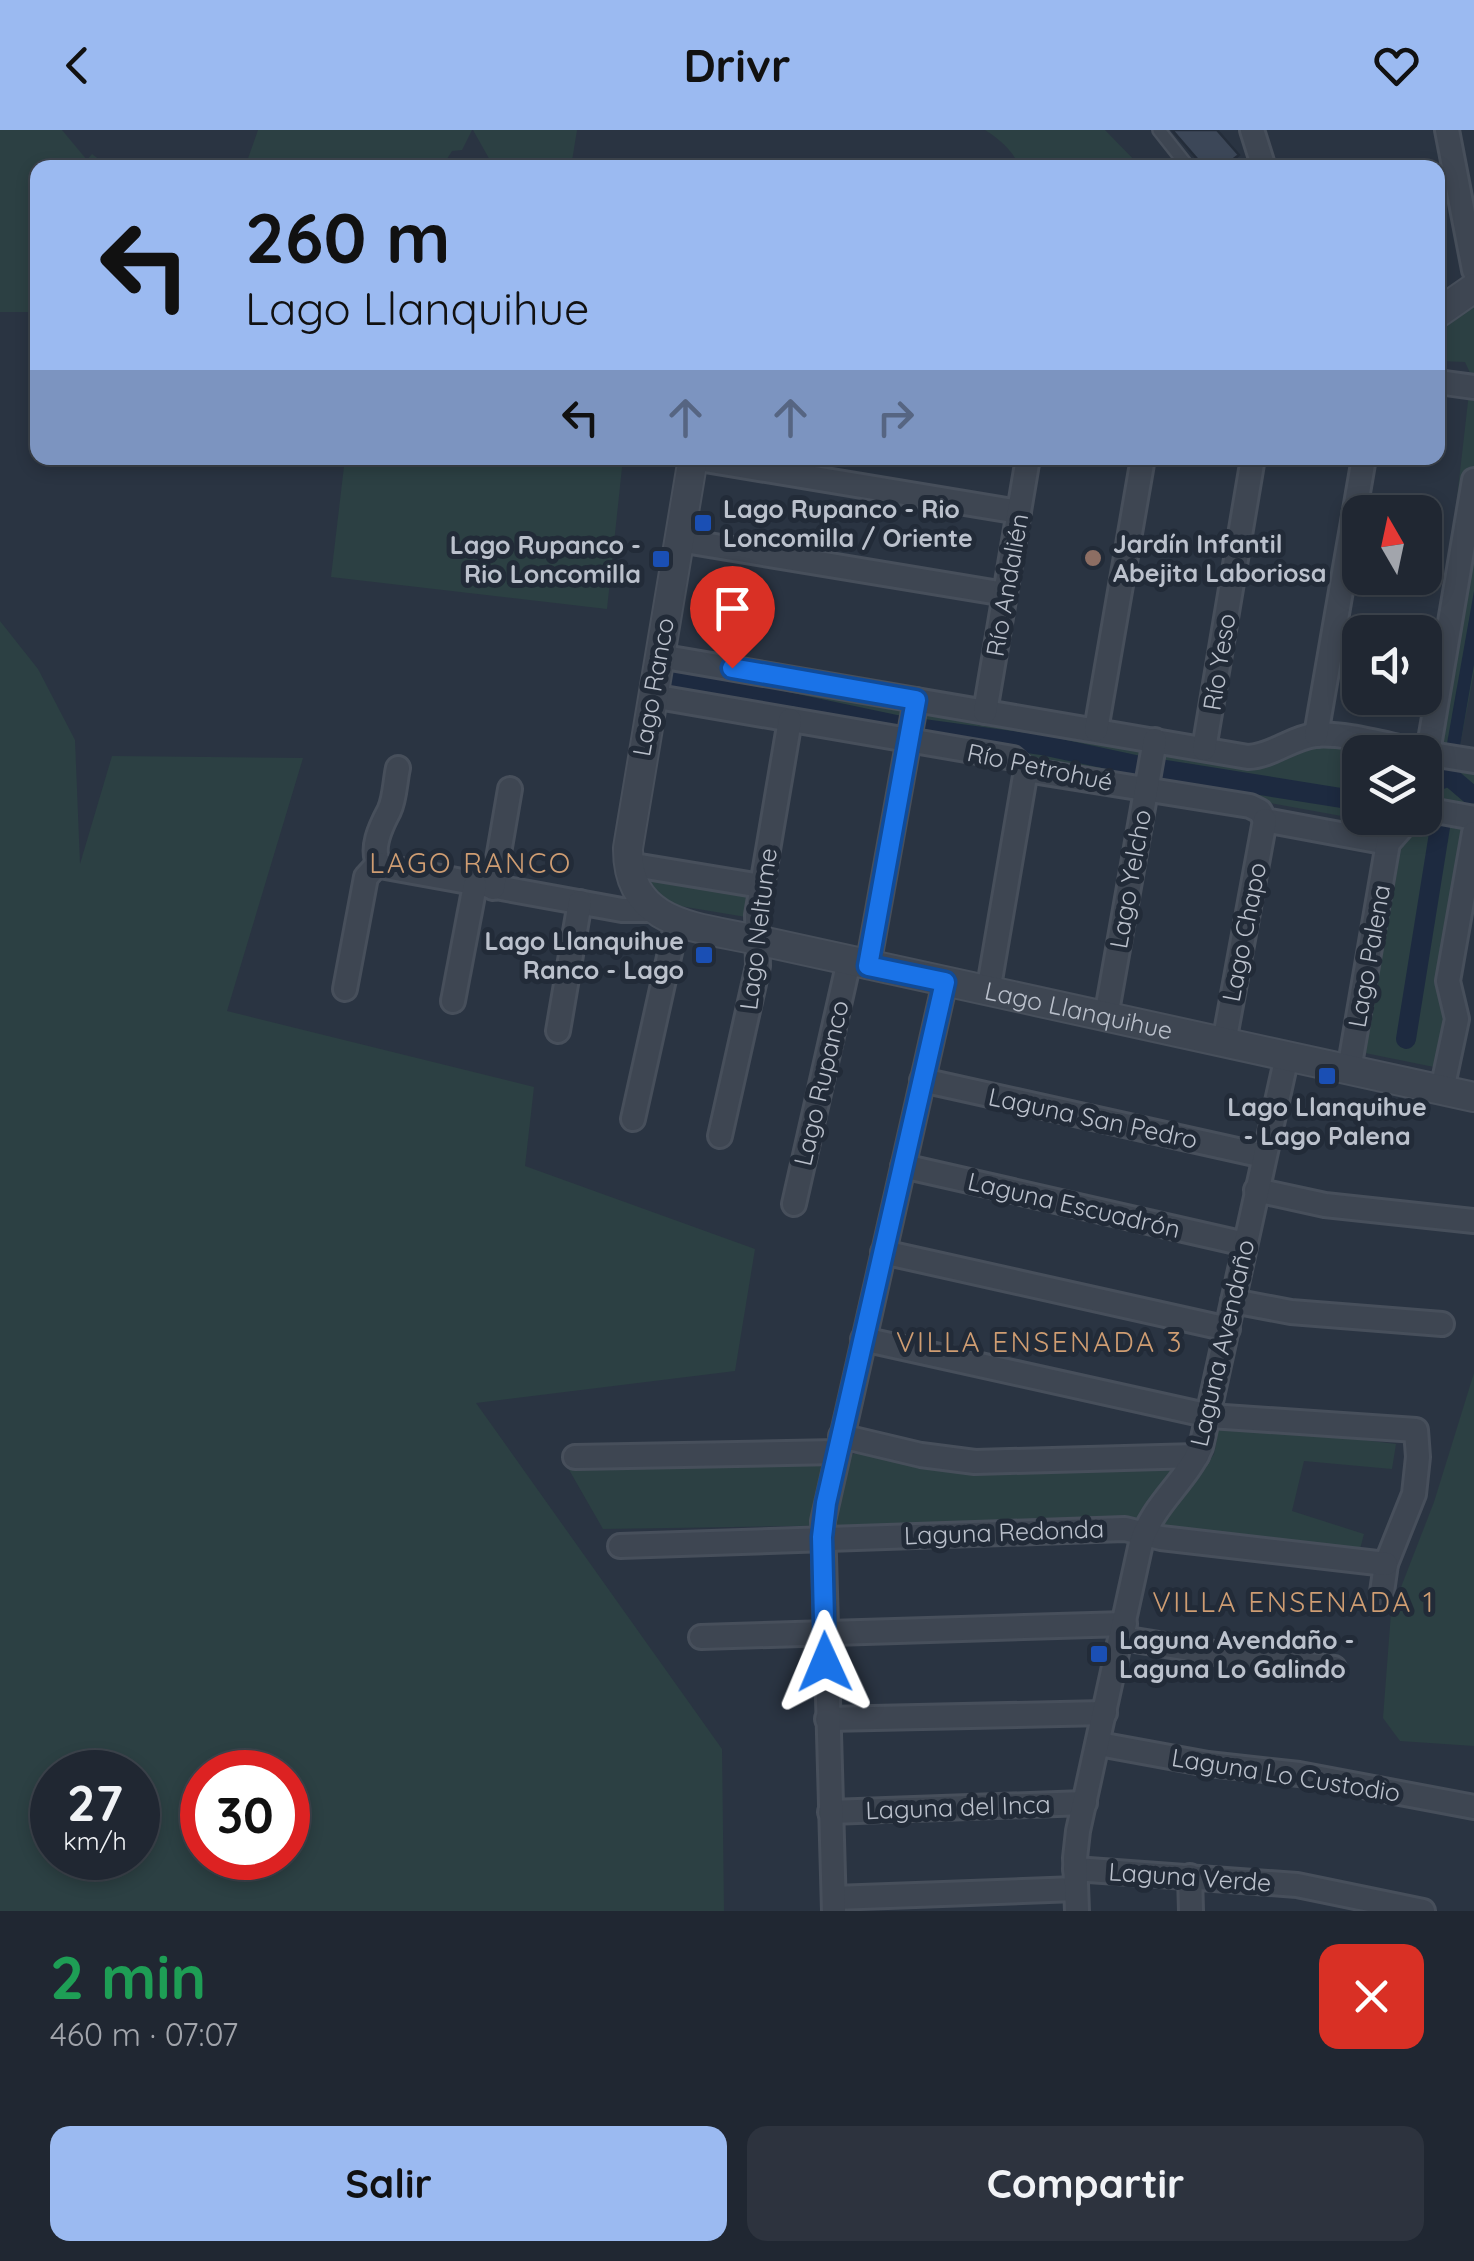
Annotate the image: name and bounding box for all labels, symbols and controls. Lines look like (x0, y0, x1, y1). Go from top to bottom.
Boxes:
text: Drivr (683, 37, 791, 93)
icon: back (50, 38, 105, 93)
icon: heart (1369, 38, 1424, 93)
text: 260 m (245, 193, 451, 281)
icon: left (80, 200, 210, 330)
text: Lago Llanquihue (245, 280, 590, 336)
icon: left (553, 390, 608, 445)
icon: ahead (658, 390, 713, 445)
icon: ahead (763, 390, 818, 445)
icon: right (868, 390, 923, 445)
place label: Lago Rupanco - Rio Loncomilla / Oriente (723, 493, 973, 553)
north arrow (1342, 495, 1442, 595)
map controls (1342, 495, 1442, 835)
street label: Río Andalién (979, 511, 1034, 659)
marker: Lago Rupanco - Rio Loncomilla / Oriente (692, 512, 714, 534)
place label: Jardín Infantil Abejita Laboriosa (1113, 528, 1326, 588)
place label: Lago Rupanco - Rio Loncomilla (450, 529, 641, 589)
marker: Jardín Infantil Abejita Laboriosa (1082, 547, 1104, 569)
marker: Lago Rupanco - Rio Loncomilla (650, 548, 672, 570)
pin (690, 566, 775, 669)
icon: arrive (705, 581, 760, 636)
street label: Río Yeso (1196, 611, 1241, 713)
street label: Lago Ranco (625, 615, 680, 759)
button: sound (1342, 615, 1442, 715)
button: layers (1342, 735, 1442, 835)
street label: Río Petrohué (964, 736, 1116, 797)
street label: Lago Yelcho (1102, 807, 1157, 951)
district label: LAGO RANCO (369, 845, 573, 880)
street label: Lago Neltume (732, 846, 783, 1012)
street label: Lago Chapo (1215, 860, 1272, 1004)
street label: Lago Palena (1341, 882, 1396, 1030)
place label: Lago Llanquihue Ranco - Lago (484, 925, 684, 985)
marker: Lago Llanquihue Ranco - Lago (693, 944, 715, 966)
street label: Lago Llanquihue (982, 974, 1176, 1046)
street label: Lago Rupanco (786, 997, 855, 1169)
marker: Lago Llanquihue - Lago Palena (1316, 1065, 1338, 1087)
street label: Laguna San Pedro (986, 1080, 1201, 1155)
place label: Lago Llanquihue - Lago Palena (1227, 1091, 1427, 1151)
street label: Laguna Escuadrón (965, 1165, 1183, 1244)
street label: Laguna Avendaño (1183, 1236, 1260, 1449)
district label: VILLA ENSENADA 3 (896, 1324, 1184, 1359)
street label: Laguna Redonda (903, 1513, 1105, 1550)
district label: VILLA ENSENADA 1 (1152, 1584, 1436, 1619)
position arrow (773, 1610, 877, 1714)
place label: Laguna Avendaño - Laguna Lo Galindo (1119, 1624, 1354, 1684)
marker: Laguna Avendaño - Laguna Lo Galindo (1088, 1643, 1110, 1665)
street label: Laguna Lo Custodio (1170, 1741, 1403, 1808)
speed limit sign: 30 (180, 1750, 310, 1880)
text: 27 (67, 1771, 123, 1834)
street label: Laguna del Inca (865, 1788, 1051, 1825)
text: km/h (63, 1825, 127, 1856)
street label: Laguna Verde (1108, 1855, 1272, 1898)
text: 2 min (50, 1939, 206, 2014)
button: close (1319, 1944, 1424, 2049)
text: 460 m · 07:07 (50, 2014, 238, 2054)
button: Salir (50, 2126, 727, 2241)
button: Compartir (747, 2126, 1424, 2241)

